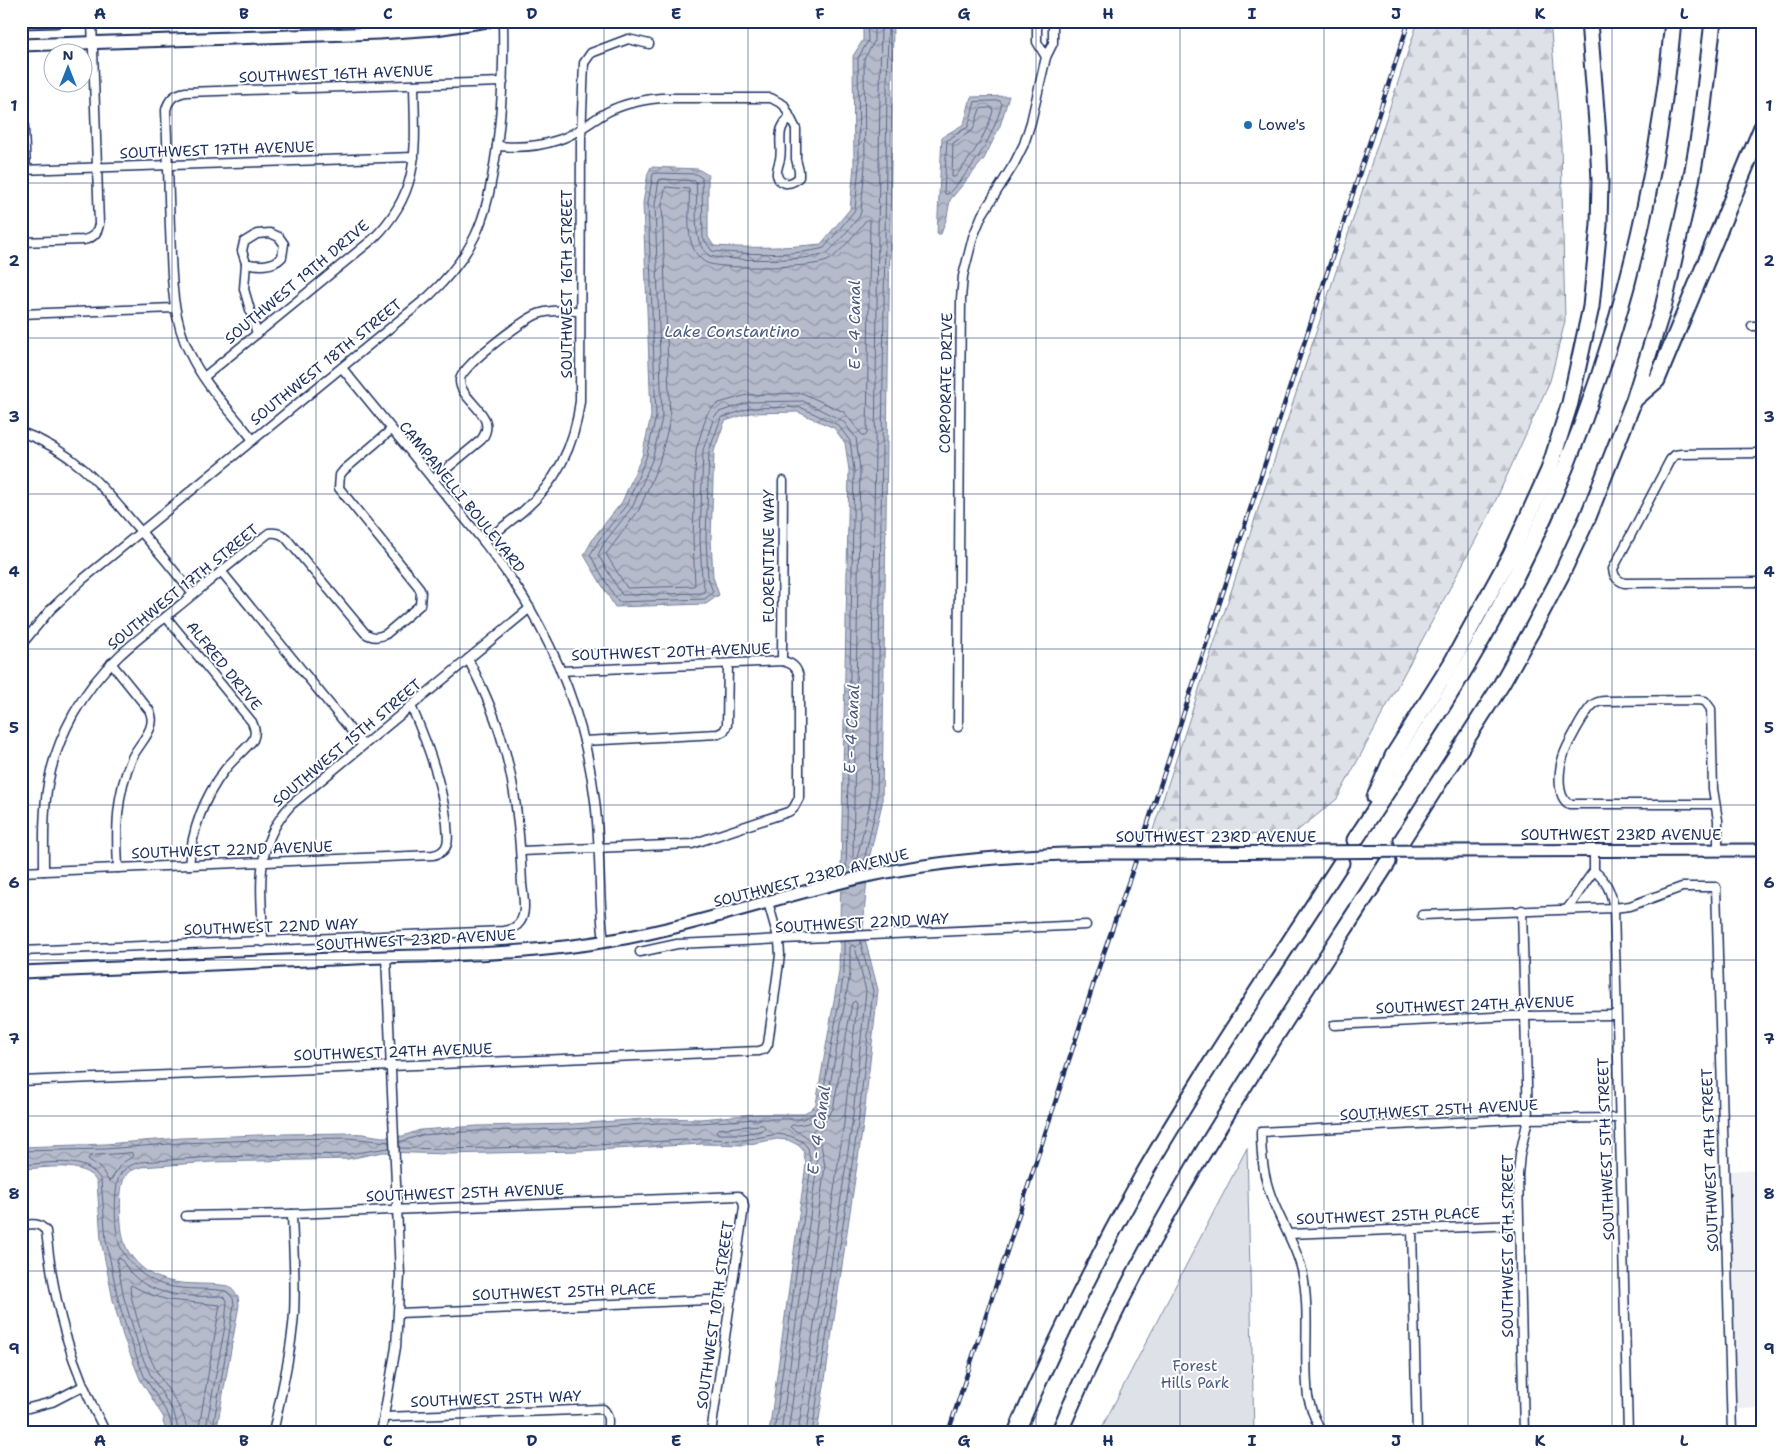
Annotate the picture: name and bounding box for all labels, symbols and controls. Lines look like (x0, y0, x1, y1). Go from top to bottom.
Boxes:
text: A (94, 3, 106, 24)
text: B (239, 3, 249, 24)
text: C (383, 3, 393, 24)
text: D (526, 3, 538, 24)
text: E (671, 3, 681, 24)
text: F (815, 3, 825, 24)
text: G (958, 3, 971, 24)
text: H (1102, 3, 1114, 24)
text: I (1248, 3, 1257, 24)
text: J (1391, 3, 1401, 24)
text: K (1535, 3, 1546, 24)
text: L (1680, 3, 1689, 24)
north arrow (42, 42, 92, 92)
text: N (62, 46, 74, 64)
street label: SOUTHWEST 16TH AVENUE (238, 61, 434, 87)
text: 1 (10, 95, 18, 116)
text: 1 (1765, 95, 1773, 116)
place label: Lowe's (1258, 115, 1306, 135)
marker: Lowe's (1242, 119, 1254, 131)
street label: SOUTHWEST 17TH AVENUE (119, 137, 315, 163)
street label: SOUTHWEST 16TH STREET (557, 189, 577, 379)
street label: SOUTHWEST 19TH DRIVE (220, 216, 374, 348)
text: 2 (8, 250, 20, 271)
text: 2 (1763, 250, 1775, 271)
water label: E - 4 Canal (844, 280, 865, 370)
street label: SOUTHWEST 18TH STREET (246, 294, 406, 430)
street label: CORPORATE DRIVE (935, 312, 957, 454)
water label: Lake Constantino (664, 321, 800, 342)
text: 3 (8, 406, 20, 427)
text: 3 (1763, 406, 1775, 427)
street label: CAMPANELLI BOULEVARD (395, 417, 530, 577)
street label: FLORENTINE WAY (759, 489, 779, 623)
street label: SOUTHWEST 17TH STREET (103, 520, 263, 654)
text: 4 (8, 561, 20, 582)
text: 4 (1763, 561, 1775, 582)
street label: ALFRED DRIVE (182, 617, 266, 715)
street label: SOUTHWEST 20TH AVENUE (571, 639, 771, 665)
street label: SOUTHWEST 15TH STREET (268, 675, 426, 811)
water label: E - 4 Canal (839, 684, 864, 774)
text: 5 (9, 717, 19, 738)
text: 5 (1764, 717, 1774, 738)
street label: SOUTHWEST 23RD AVENUE (1521, 825, 1721, 845)
street label: SOUTHWEST 23RD AVENUE (1116, 827, 1316, 847)
street label: SOUTHWEST 22ND AVENUE (131, 836, 333, 864)
street label: SOUTHWEST 23RD AVENUE (711, 844, 911, 912)
text: 6 (8, 872, 20, 893)
text: 6 (1763, 872, 1775, 893)
street label: SOUTHWEST 22ND WAY (774, 908, 950, 938)
street label: SOUTHWEST 22ND WAY (183, 914, 359, 940)
street label: SOUTHWEST 23RD AVENUE (315, 925, 517, 955)
street label: SOUTHWEST 24TH AVENUE (1375, 992, 1575, 1018)
text: 7 (8, 1028, 20, 1049)
text: 7 (1763, 1028, 1775, 1049)
street label: SOUTHWEST 24TH AVENUE (293, 1039, 493, 1065)
street label: SOUTHWEST 5TH STREET (1593, 1057, 1619, 1241)
street label: SOUTHWEST 4TH STREET (1697, 1068, 1723, 1252)
water label: E - 4 Canal (802, 1084, 835, 1176)
street label: SOUTHWEST 25TH AVENUE (1339, 1095, 1539, 1125)
street label: SOUTHWEST 6TH STREET (1498, 1154, 1518, 1338)
street label: SOUTHWEST 25TH AVENUE (365, 1180, 565, 1206)
text: 8 (8, 1183, 20, 1204)
text: 8 (1763, 1183, 1775, 1204)
street label: SOUTHWEST 25TH PLACE (1296, 1203, 1480, 1229)
street label: SOUTHWEST 10TH STREET (692, 1220, 738, 1410)
street label: SOUTHWEST 25TH PLACE (472, 1279, 656, 1305)
text: 9 (8, 1338, 20, 1359)
text: 9 (1763, 1338, 1775, 1359)
park label: Forest Hills Park (1161, 1356, 1229, 1393)
street label: SOUTHWEST 25TH WAY (410, 1386, 582, 1412)
text: A (94, 1430, 106, 1451)
text: B (239, 1430, 249, 1451)
text: C (383, 1430, 393, 1451)
text: D (526, 1430, 538, 1451)
text: E (671, 1430, 681, 1451)
text: F (815, 1430, 825, 1451)
text: G (958, 1430, 971, 1451)
text: H (1102, 1430, 1114, 1451)
text: I (1248, 1430, 1257, 1451)
text: J (1391, 1430, 1401, 1451)
text: K (1535, 1430, 1546, 1451)
text: L (1680, 1430, 1689, 1451)

